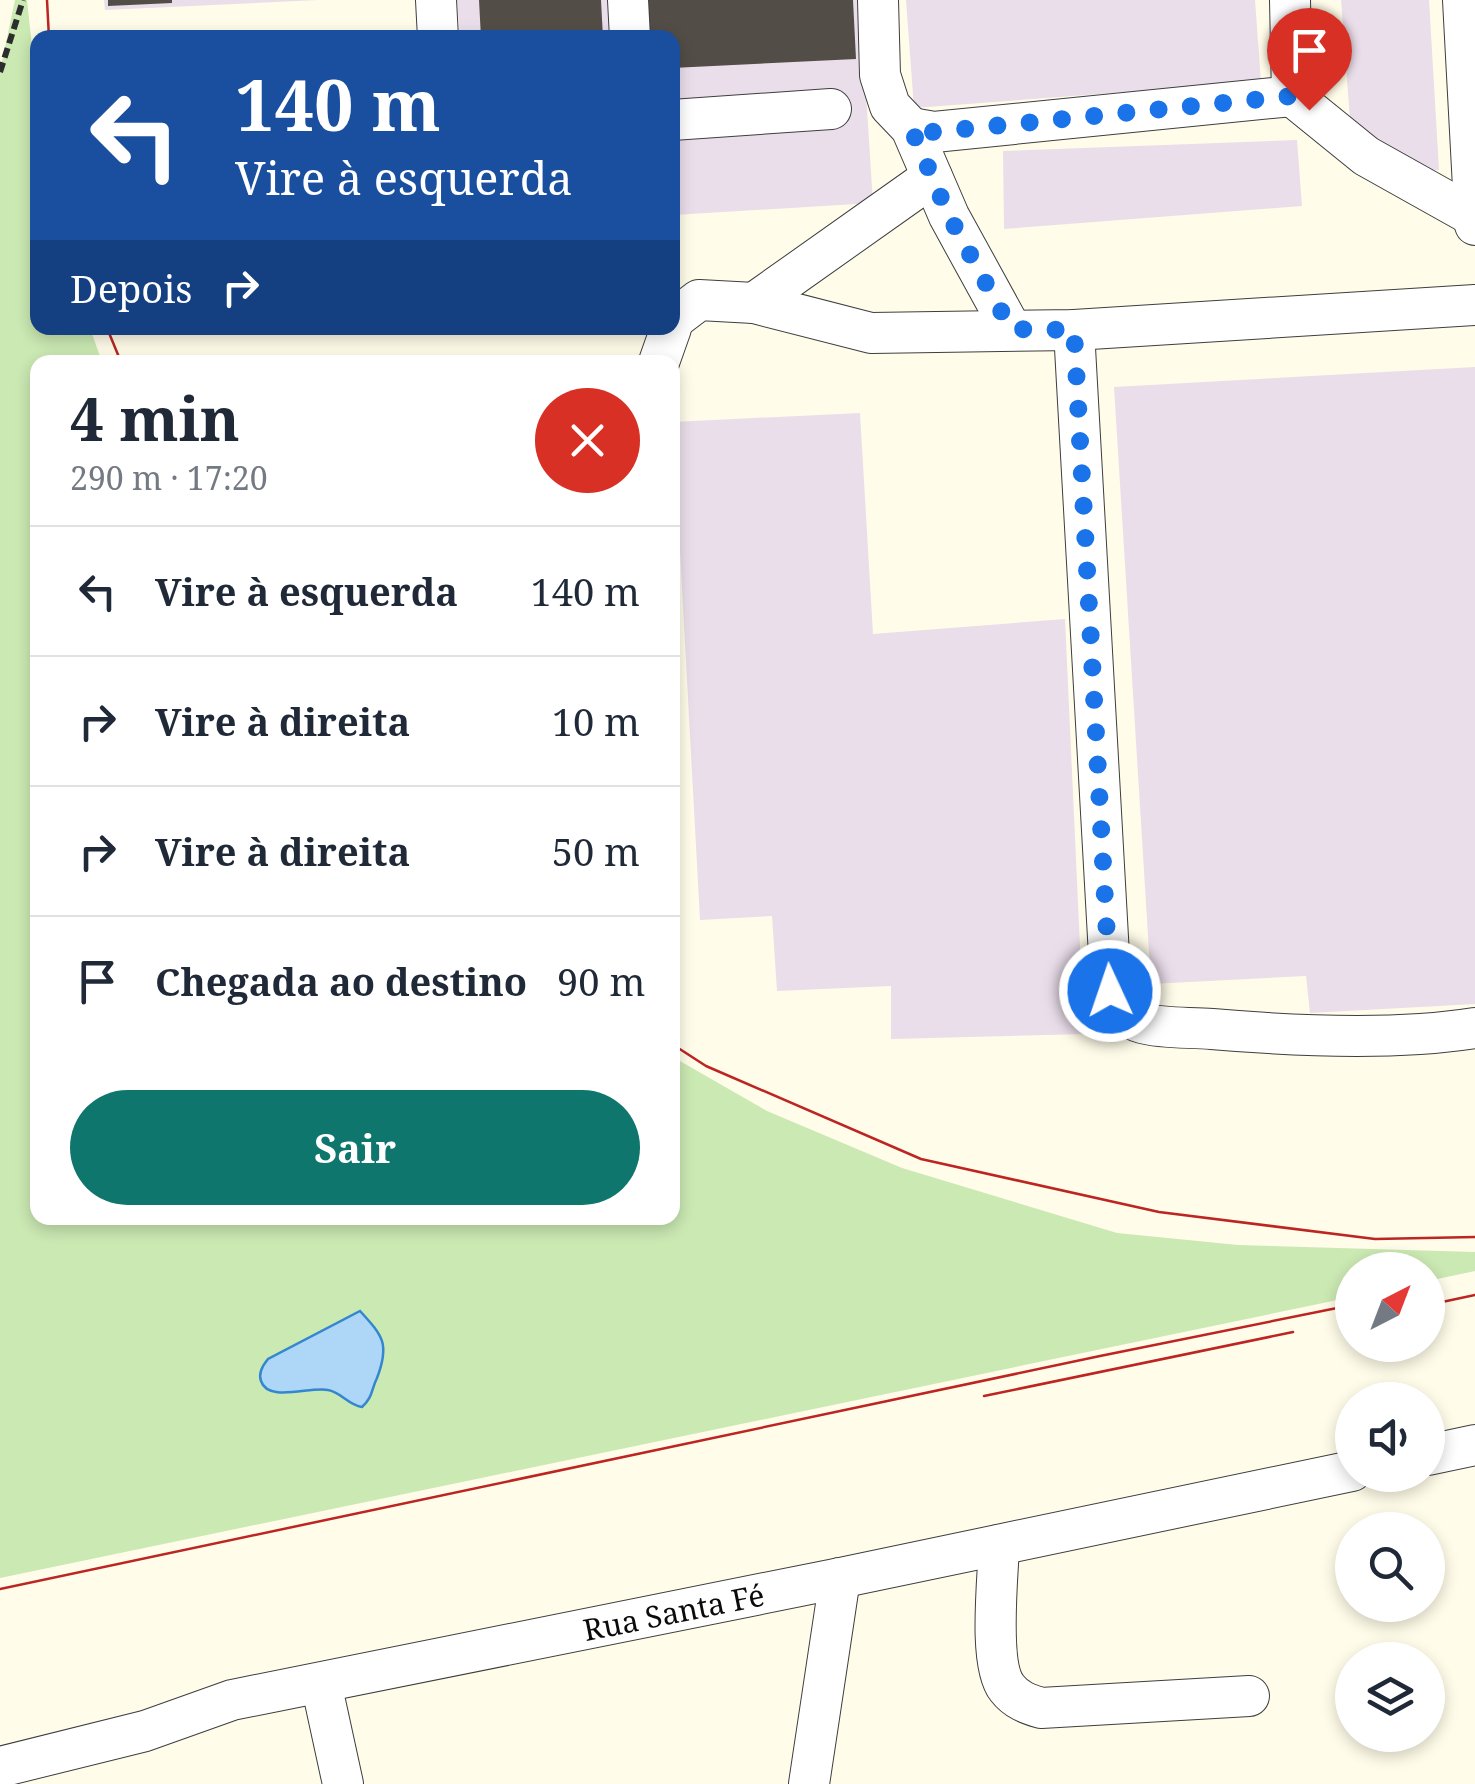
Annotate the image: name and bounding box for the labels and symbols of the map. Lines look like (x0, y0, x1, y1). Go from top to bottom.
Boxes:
pin (1267, 8, 1352, 111)
position arrow (1058, 939, 1162, 1043)
north arrow (1335, 1252, 1445, 1362)
street label: Rua Santa Fé (579, 1573, 768, 1650)

